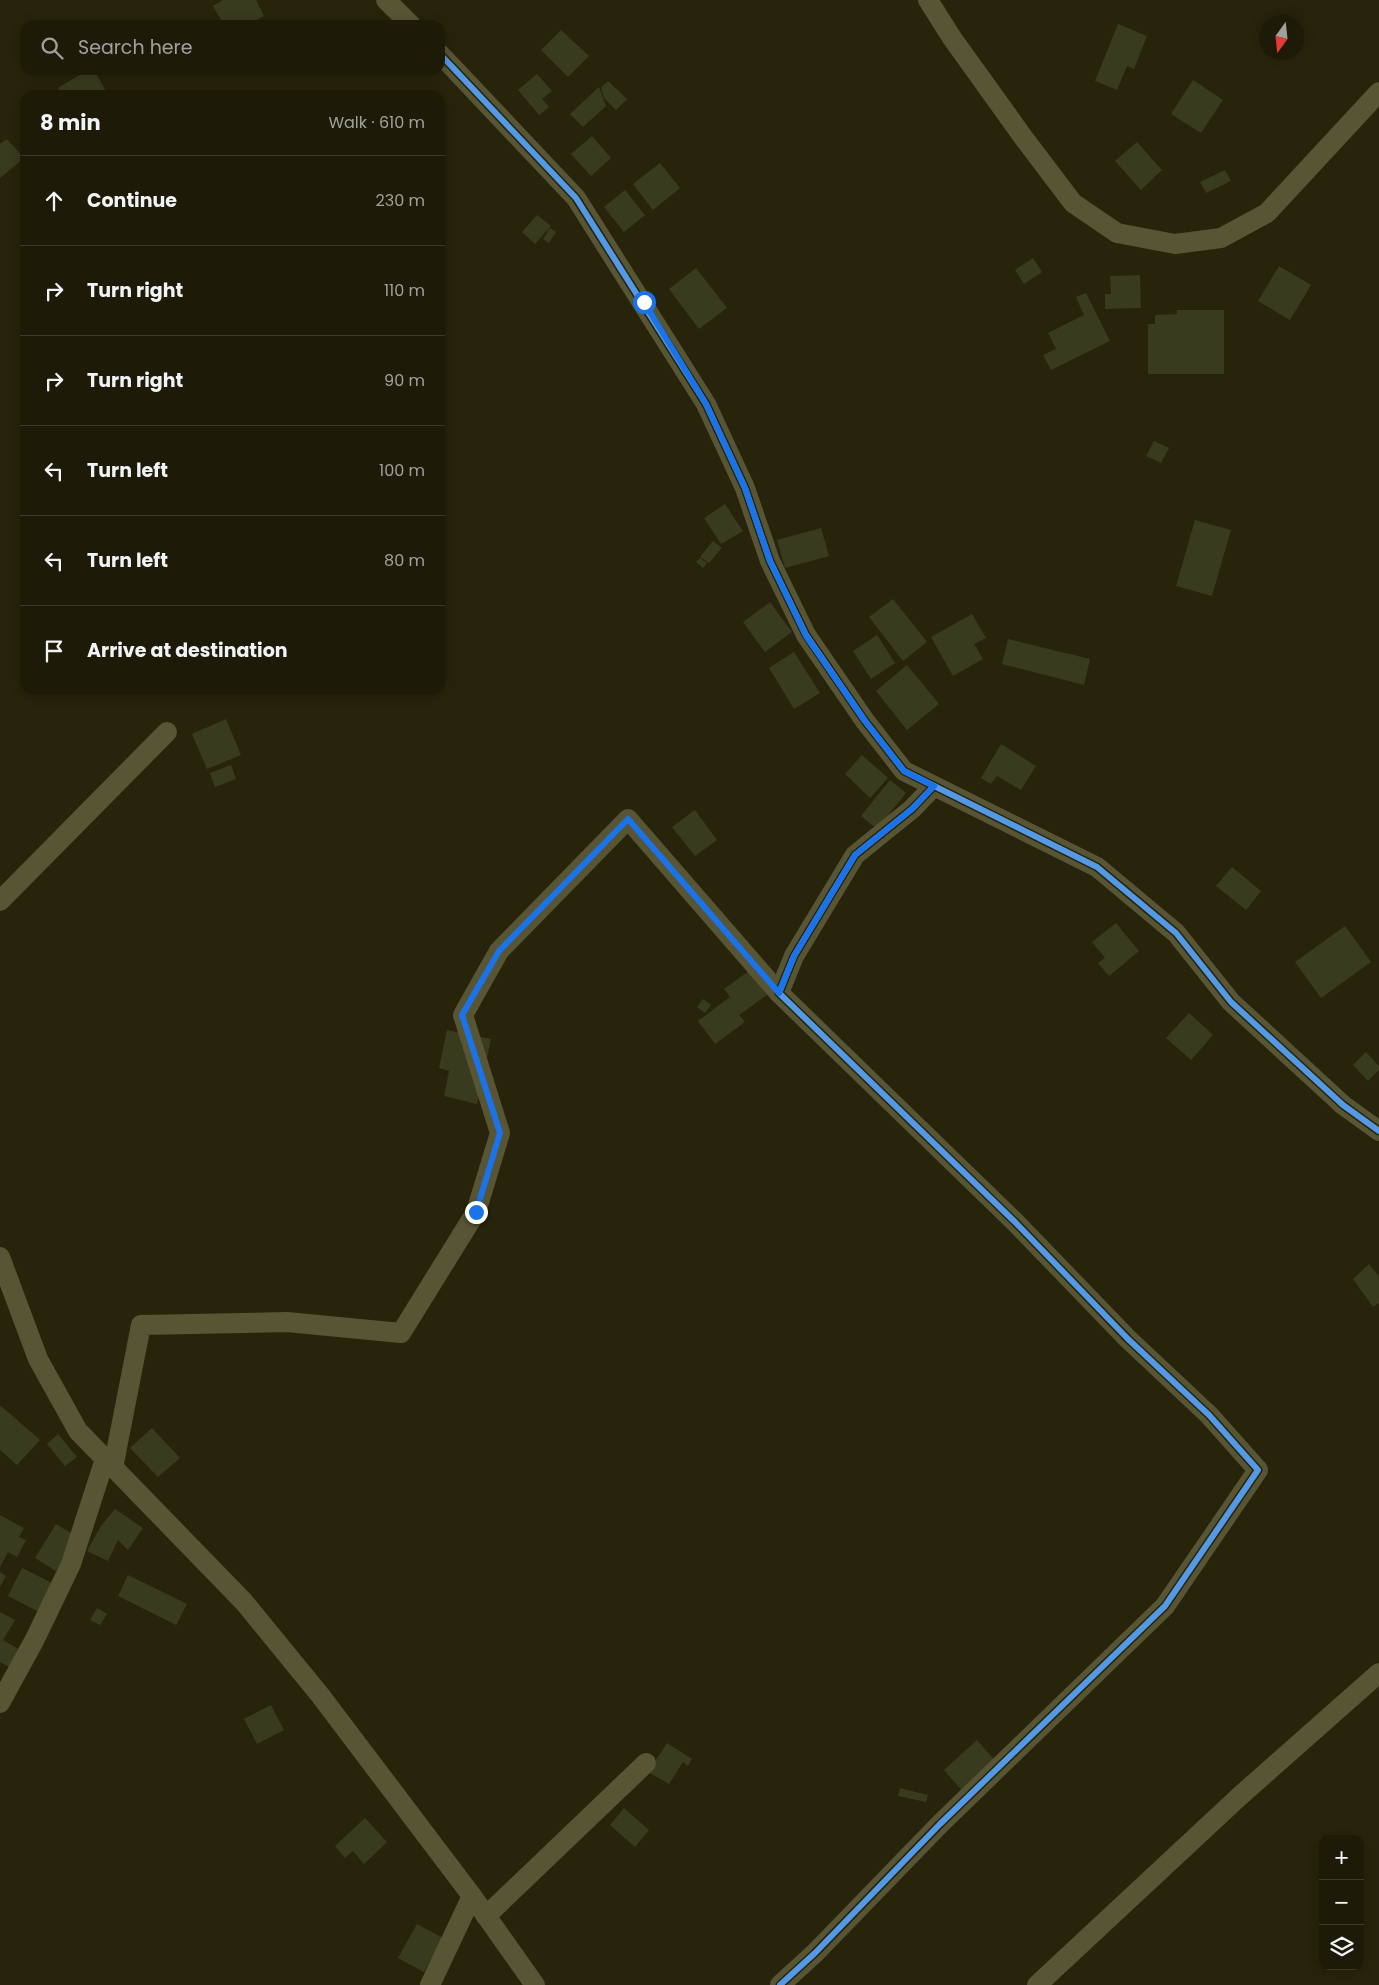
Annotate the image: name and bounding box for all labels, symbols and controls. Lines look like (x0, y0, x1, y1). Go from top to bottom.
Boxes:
north arrow (1259, 15, 1304, 60)
search box (20, 20, 445, 75)
icon: search (38, 34, 66, 62)
text: Search here (78, 34, 192, 61)
text: 8 min (40, 108, 101, 137)
text: Walk · 610 m (328, 111, 425, 134)
icon: ahead (40, 187, 68, 215)
text: Continue (87, 187, 177, 214)
text: 230 m (376, 189, 425, 212)
icon: right (40, 277, 68, 305)
text: Turn right (87, 277, 183, 304)
text: 110 m (384, 279, 425, 302)
route start (633, 291, 656, 314)
icon: right (40, 367, 68, 395)
text: Turn right (87, 367, 183, 394)
text: 90 m (384, 369, 425, 392)
icon: left (40, 457, 68, 485)
text: Turn left (87, 457, 168, 484)
text: 100 m (379, 459, 425, 482)
icon: left (40, 547, 68, 575)
text: Turn left (87, 547, 168, 574)
text: 80 m (384, 549, 425, 572)
icon: arrive (40, 637, 68, 665)
text: Arrive at destination (87, 637, 288, 664)
route end (465, 1201, 488, 1224)
map controls (1319, 1835, 1364, 1970)
button: + (1319, 1835, 1364, 1880)
button: − (1319, 1880, 1364, 1925)
button: layers (1319, 1925, 1364, 1970)

